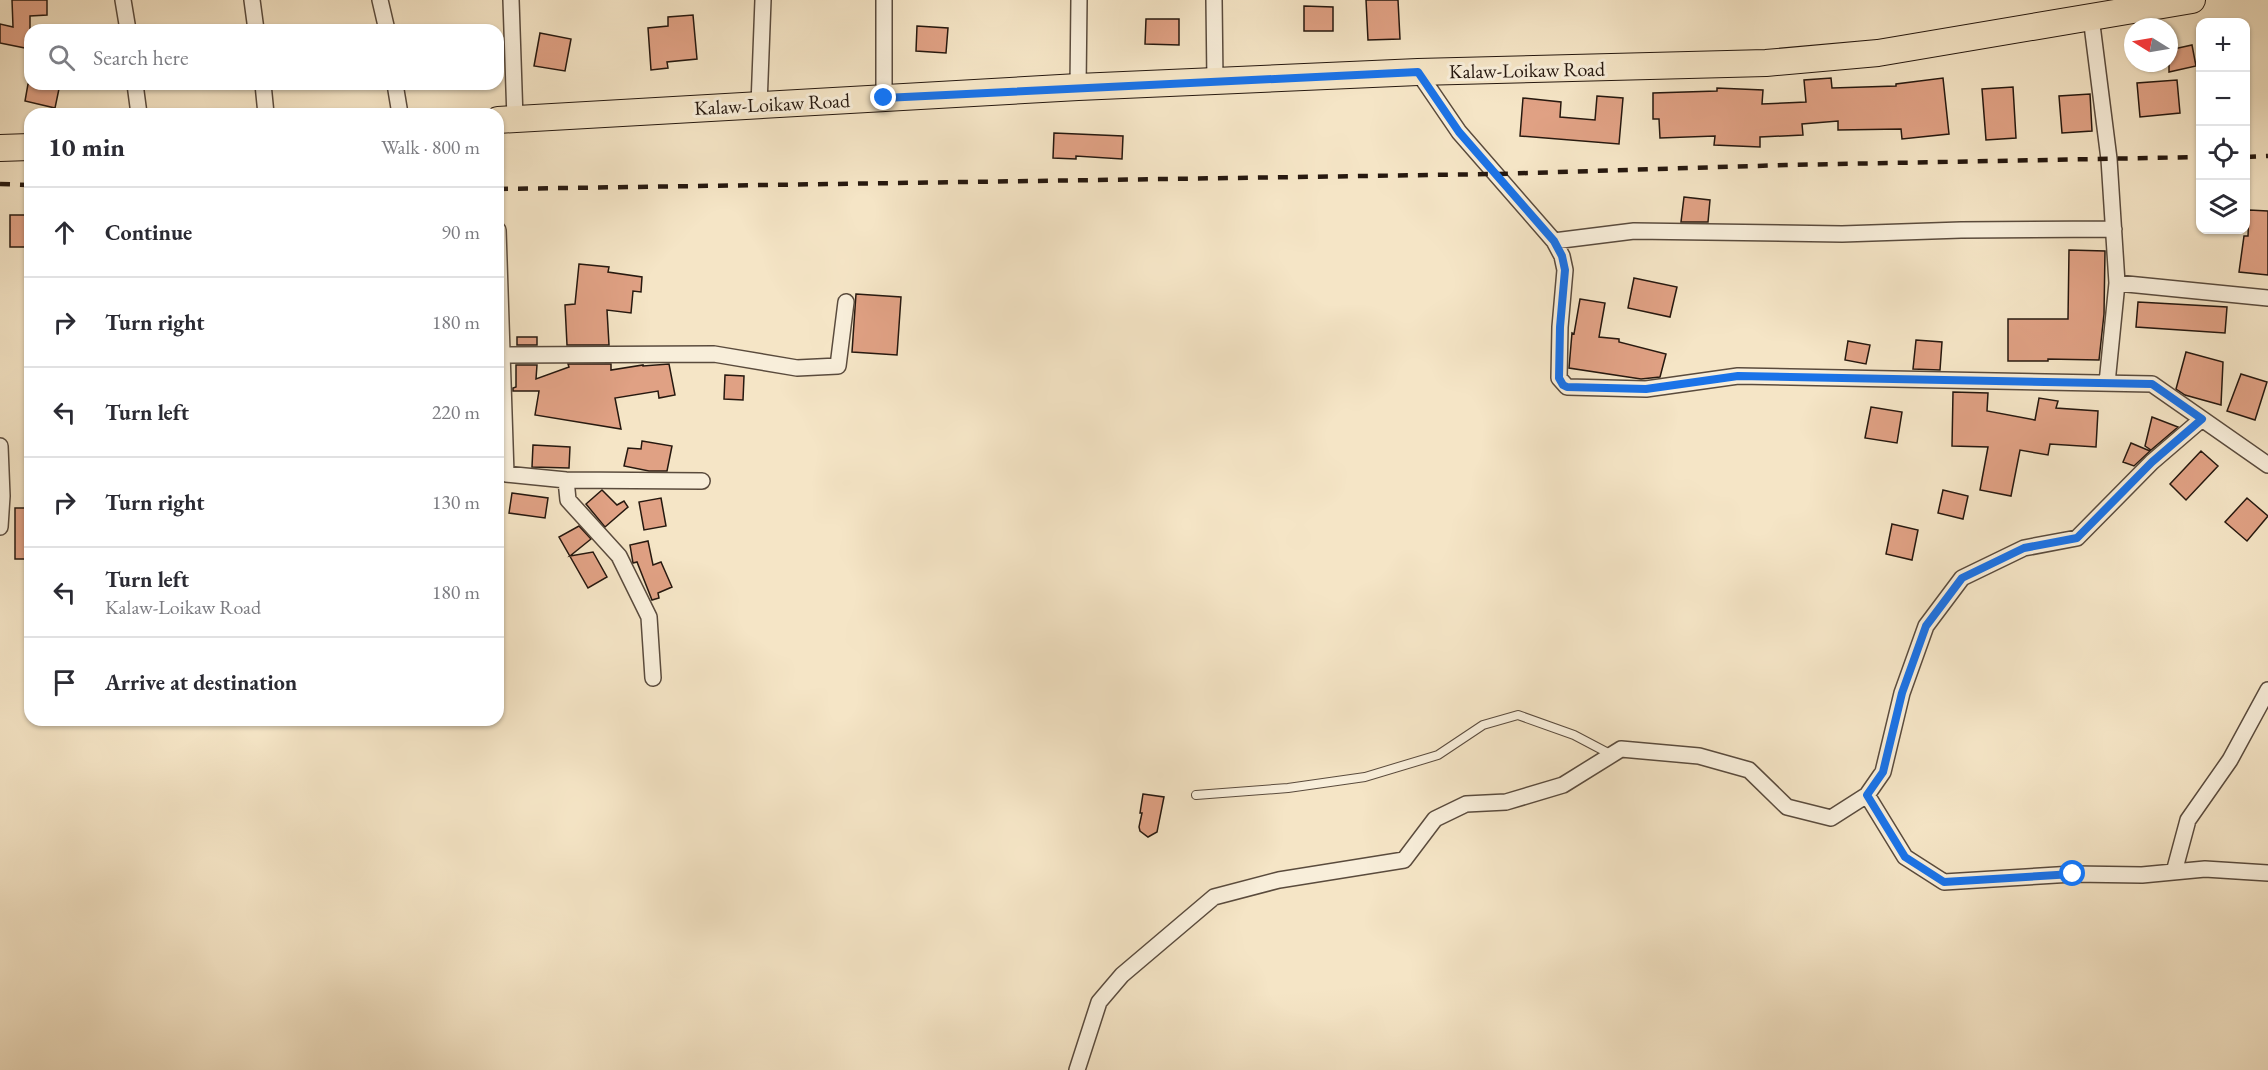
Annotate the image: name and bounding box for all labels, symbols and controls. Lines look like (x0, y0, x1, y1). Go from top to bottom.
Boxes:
north arrow (2124, 18, 2178, 72)
map controls (2196, 18, 2250, 234)
button: + (2196, 18, 2250, 72)
search box (24, 24, 504, 90)
icon: search (45, 41, 78, 74)
text: Search here (93, 43, 188, 72)
street label: Kalaw-Loikaw Road (1449, 56, 1606, 84)
button: − (2196, 72, 2250, 126)
route end (870, 84, 896, 110)
street label: Kalaw-Loikaw Road (693, 87, 852, 121)
button: locate (2196, 126, 2250, 180)
text: 10 min (48, 130, 125, 164)
text: Walk · 800 m (381, 134, 480, 160)
button: layers (2196, 180, 2250, 234)
icon: ahead (48, 216, 81, 249)
text: Continue (105, 218, 192, 247)
text: 90 m (441, 219, 480, 245)
icon: right (48, 306, 81, 339)
text: Turn right (105, 308, 204, 337)
text: 180 m (432, 309, 480, 335)
icon: left (48, 396, 81, 429)
text: Turn left (105, 398, 189, 427)
text: 220 m (432, 399, 480, 425)
icon: right (48, 486, 81, 519)
text: Turn right (105, 488, 204, 517)
text: 130 m (432, 489, 480, 515)
text: Turn left (105, 565, 189, 594)
icon: left (48, 576, 81, 609)
text: 180 m (432, 579, 480, 605)
text: Kalaw-Loikaw Road (105, 594, 261, 620)
icon: arrive (48, 666, 81, 699)
text: Arrive at destination (105, 668, 297, 697)
route start (2059, 860, 2085, 886)

